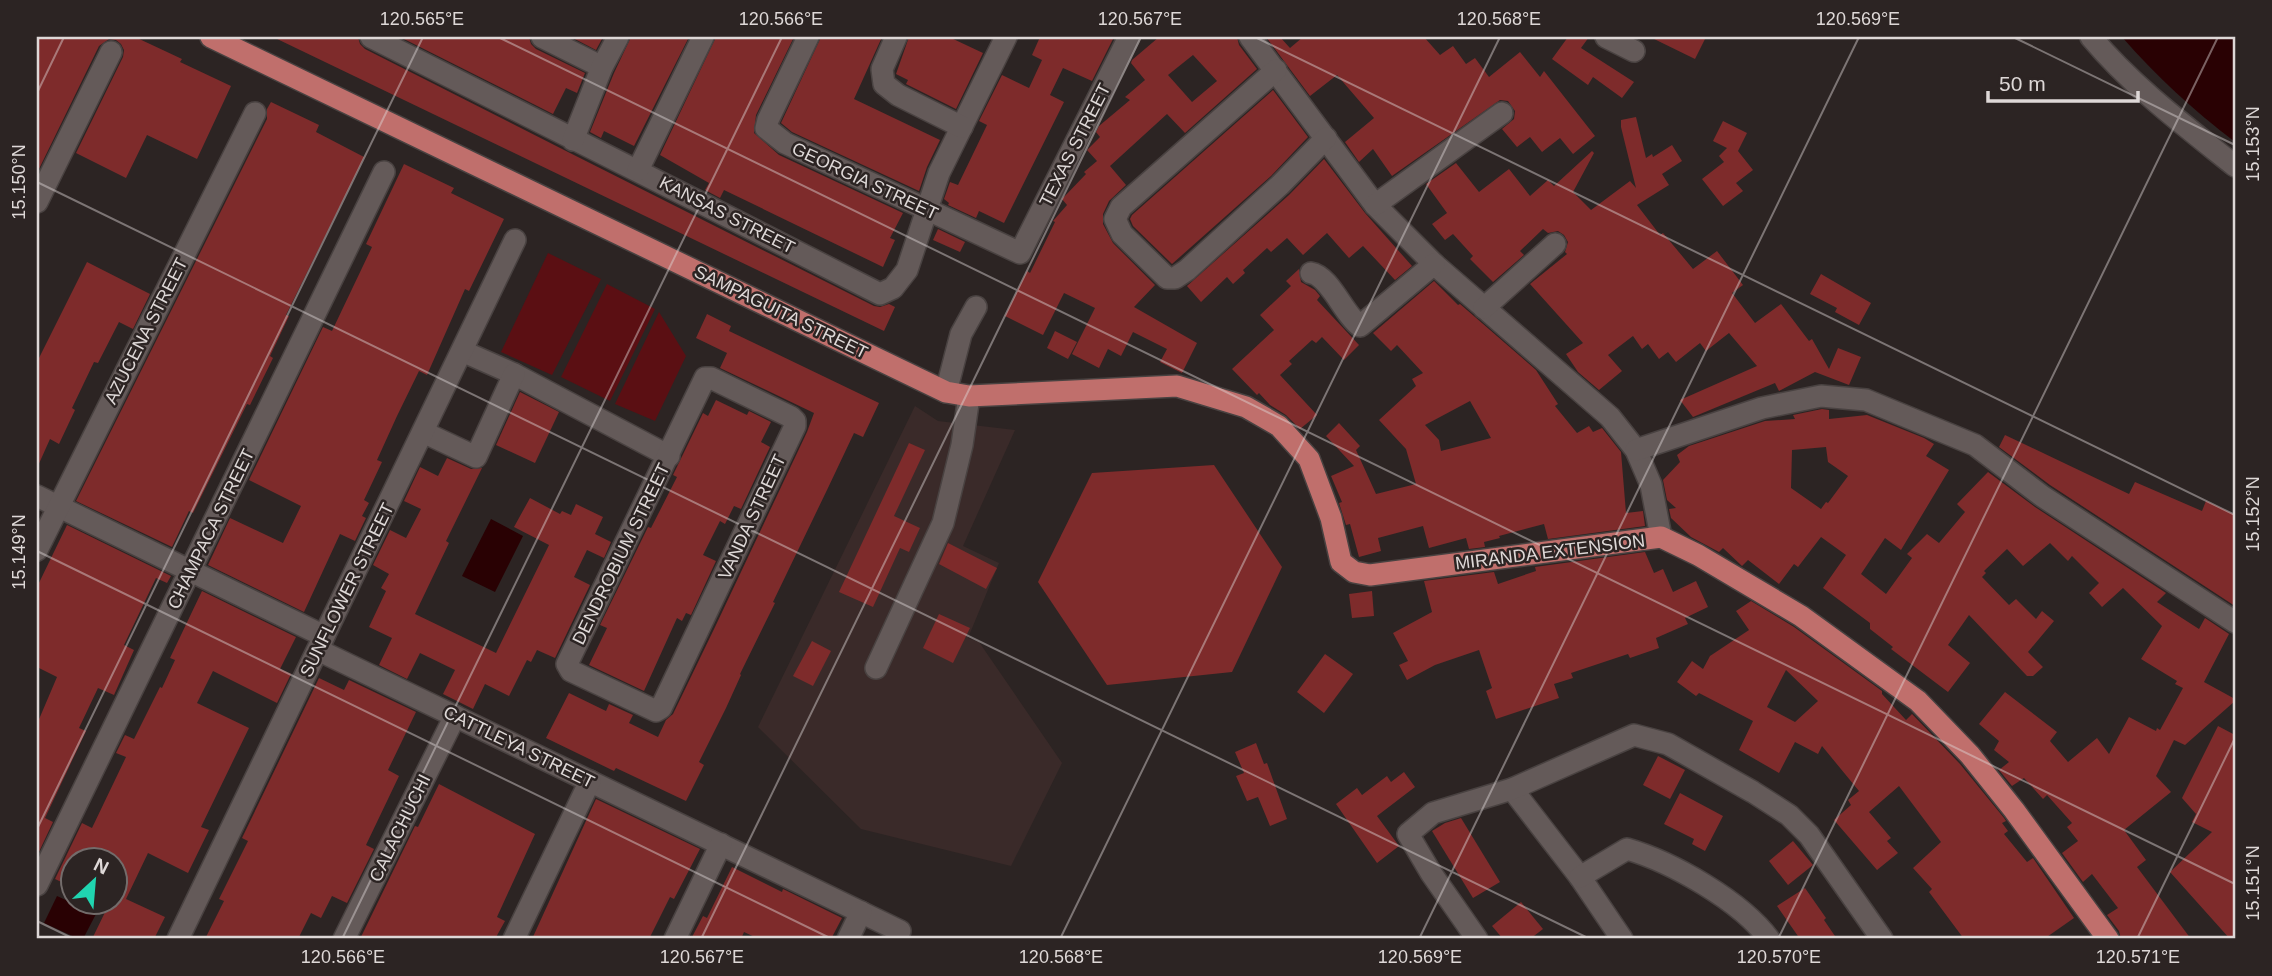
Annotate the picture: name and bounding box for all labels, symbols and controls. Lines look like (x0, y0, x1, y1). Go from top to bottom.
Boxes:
text: 120.565°E (380, 9, 464, 29)
text: 120.566°E (739, 9, 823, 29)
text: 120.567°E (1098, 9, 1182, 29)
text: 120.568°E (1457, 9, 1541, 29)
text: 120.569°E (1816, 9, 1900, 29)
scale bar (1988, 60, 2139, 104)
text: 50 m (1999, 72, 2046, 95)
street label: TEXAS STREET (1035, 80, 1115, 210)
text: 15.153°N (2243, 106, 2263, 182)
street label: GEORGIA STREET (789, 138, 941, 224)
text: 15.150°N (9, 144, 29, 220)
street label: KANSAS STREET (656, 172, 798, 258)
street label: AZUCENA STREET (101, 255, 191, 407)
street label: SAMPAGUITA STREET (691, 261, 871, 363)
street label: CHAMPACA STREET (164, 446, 258, 612)
street label: VANDA STREET (714, 451, 790, 583)
street label: DENDROBIUM STREET (568, 460, 674, 648)
text: 15.152°N (2243, 476, 2263, 552)
street label: SUNFLOWER STREET (296, 500, 398, 680)
text: 15.149°N (9, 514, 29, 590)
street label: MIRANDA EXTENSION (1454, 530, 1646, 574)
street label: CATTLEYA STREET (440, 702, 598, 792)
street label: CALACHUCHI (365, 771, 435, 885)
text: 15.151°N (2243, 845, 2263, 921)
north arrow (60, 846, 130, 916)
text: N (90, 854, 112, 879)
text: 120.566°E (301, 947, 385, 967)
text: 120.567°E (660, 947, 744, 967)
text: 120.568°E (1019, 947, 1103, 967)
text: 120.569°E (1378, 947, 1462, 967)
text: 120.570°E (1737, 947, 1821, 967)
text: 120.571°E (2096, 947, 2180, 967)

